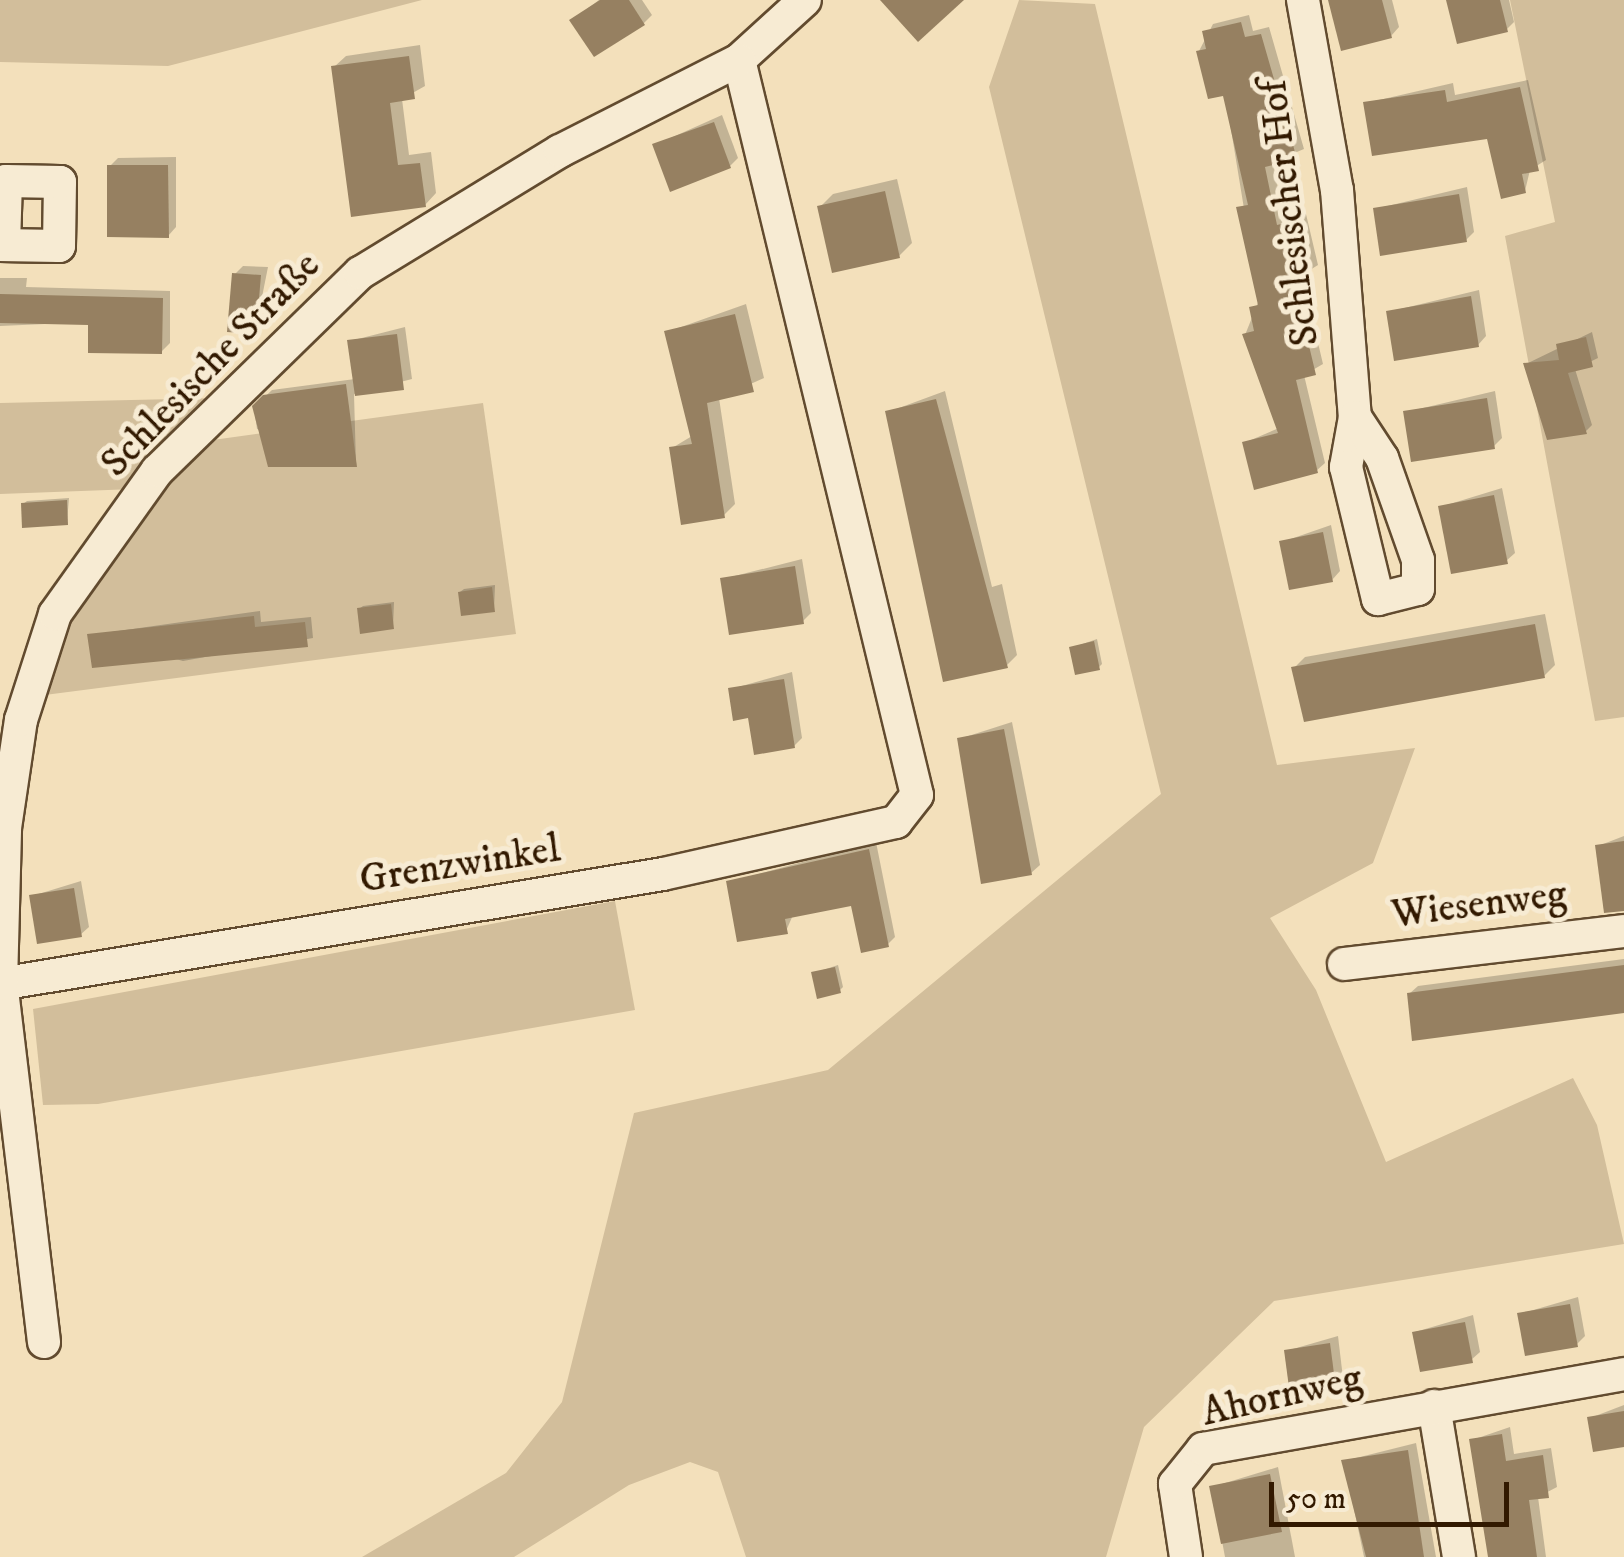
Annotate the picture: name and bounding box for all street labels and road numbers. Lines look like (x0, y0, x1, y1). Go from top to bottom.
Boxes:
street label: Schlesischer Hof (1250, 77, 1330, 349)
street label: Schlesische Straße (92, 242, 330, 488)
street label: Grenzwinkel (356, 825, 564, 905)
street label: Wiesenweg (1389, 870, 1569, 940)
street label: Ahornweg (1197, 1354, 1367, 1438)

